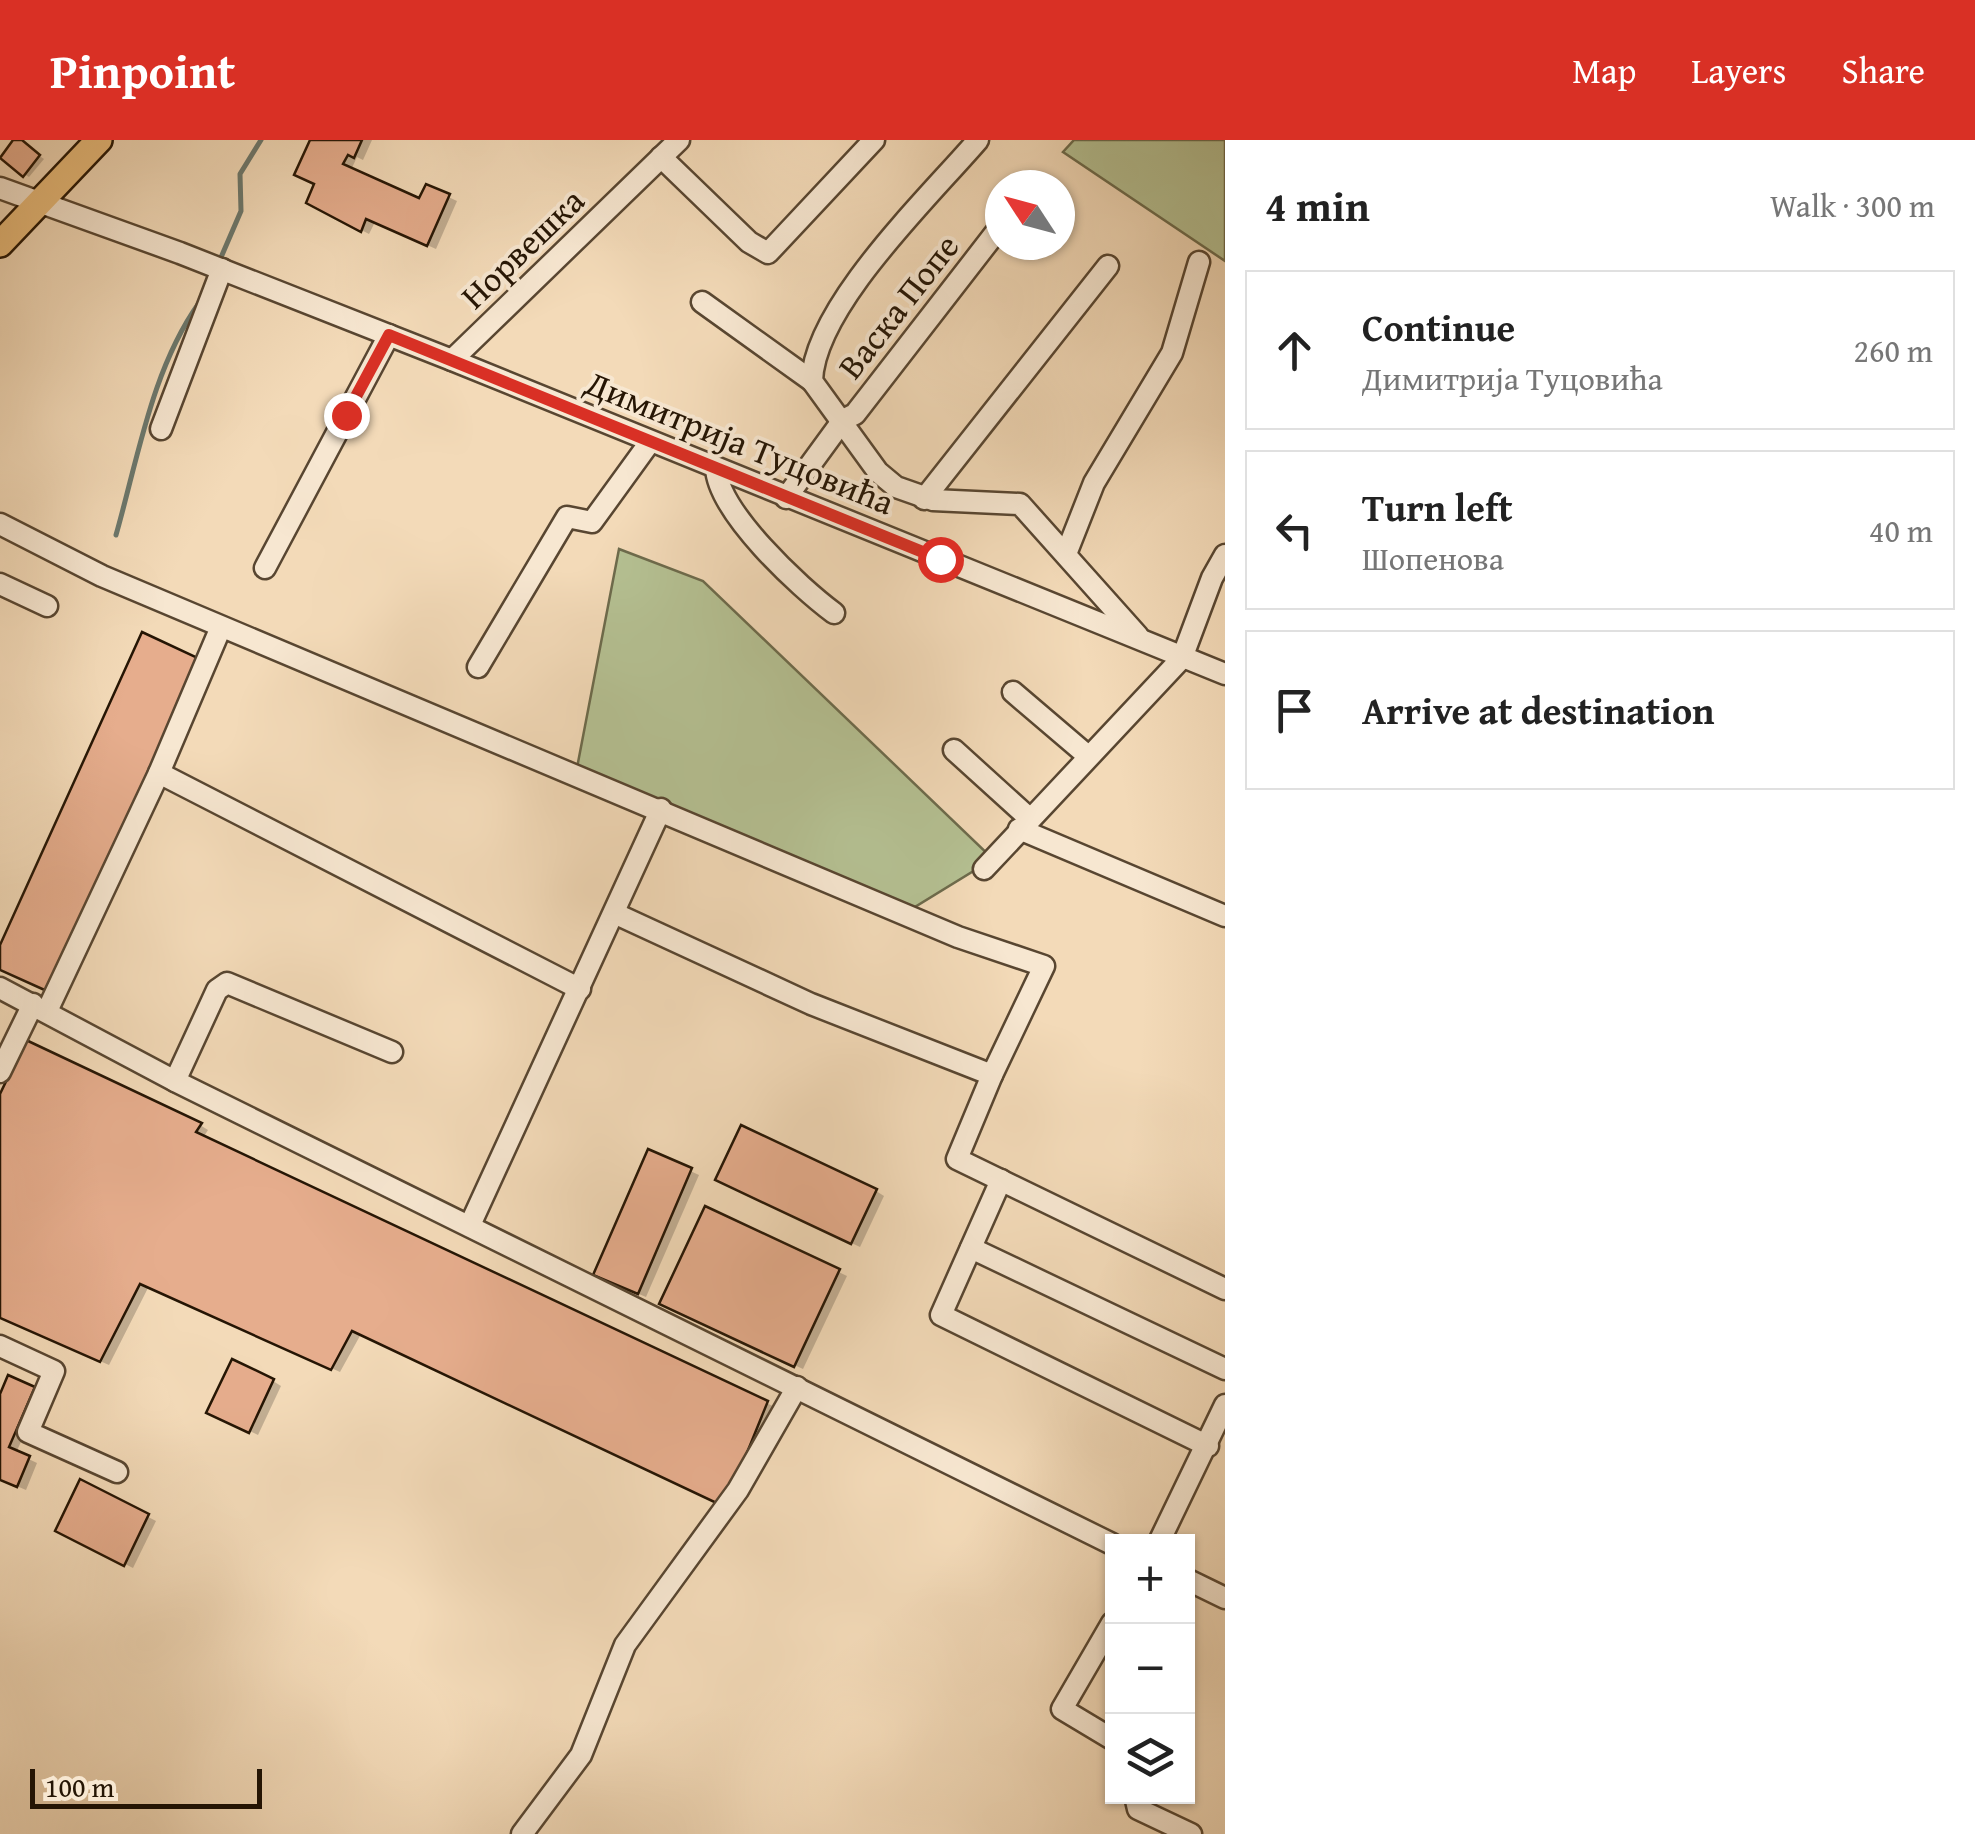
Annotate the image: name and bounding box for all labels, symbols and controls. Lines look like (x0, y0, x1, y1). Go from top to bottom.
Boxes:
text: Pinpoint (50, 35, 235, 106)
text: Map (1572, 45, 1636, 96)
text: Layers (1691, 45, 1786, 96)
text: Share (1841, 45, 1925, 96)
north arrow (985, 170, 1075, 260)
text: 4 min (1265, 175, 1370, 236)
street label: Норвешка (449, 176, 596, 320)
text: Walk · 300 m (1770, 182, 1935, 229)
street label: Васка Попе (825, 223, 971, 389)
text: Continue (1362, 299, 1515, 355)
icon: ahead (1267, 323, 1322, 378)
text: 260 m (1854, 327, 1933, 374)
text: Димитрија Туцовића (1362, 355, 1663, 402)
street label: Димитрија Туцовића (577, 356, 902, 527)
route end (324, 393, 370, 439)
text: Turn left (1362, 479, 1513, 535)
icon: left (1267, 503, 1322, 558)
text: 40 m (1869, 507, 1933, 554)
text: Шопенова (1362, 535, 1504, 582)
route start (918, 537, 964, 583)
text: Arrive at destination (1362, 682, 1715, 738)
icon: arrive (1267, 683, 1322, 738)
map controls (1105, 1534, 1195, 1804)
button: + (1105, 1534, 1195, 1624)
button: − (1105, 1624, 1195, 1714)
button: layers (1105, 1714, 1195, 1804)
scale bar (30, 1764, 262, 1808)
text: 100 m (45, 1766, 114, 1807)

